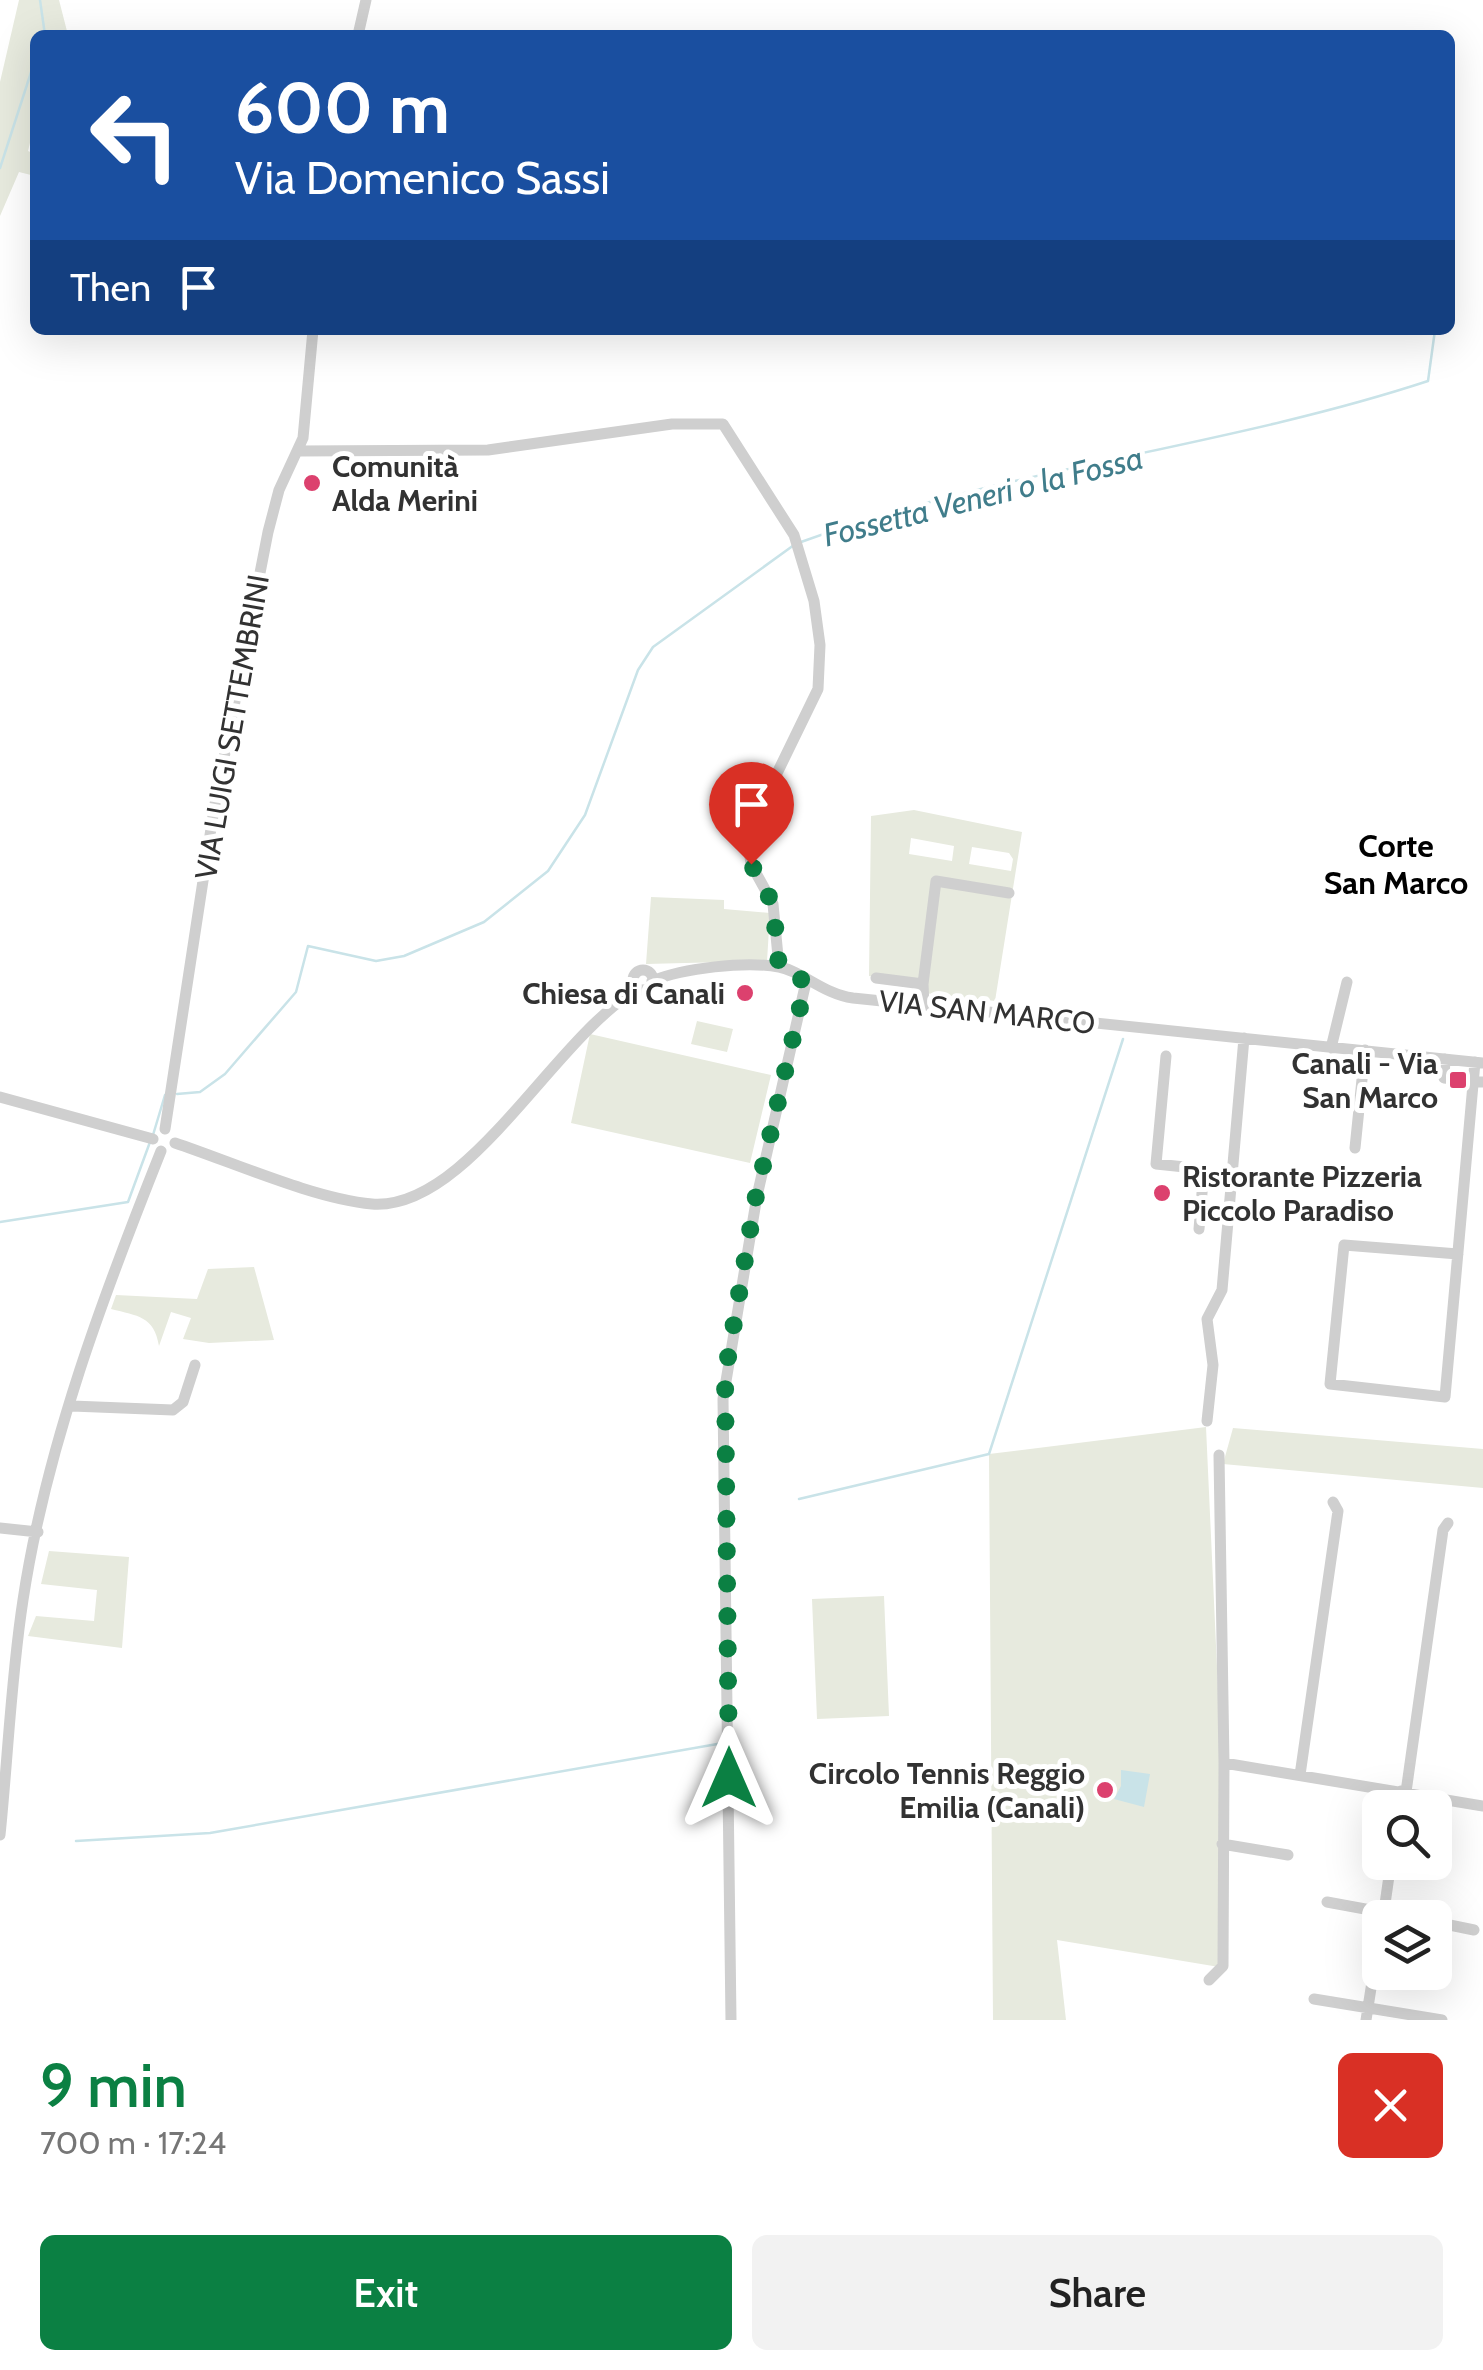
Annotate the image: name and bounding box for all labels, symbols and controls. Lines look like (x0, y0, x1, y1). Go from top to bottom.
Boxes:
text: 600 m (235, 65, 450, 151)
icon: left (70, 70, 200, 200)
text: Via Domenico Sassi (235, 151, 610, 205)
icon: arrive (171, 260, 226, 315)
text: Then (70, 264, 151, 311)
water label: Fossetta Veneri o la Fossa (819, 437, 1147, 555)
place label: Comunità Alda Merini (332, 448, 478, 519)
marker: Comunità Alda Merini (301, 472, 323, 494)
street label: VIA LUIGI SETTEMBRINI (187, 572, 277, 882)
pin (709, 762, 794, 865)
icon: arrive (724, 777, 779, 832)
district label: Corte San Marco (1324, 826, 1468, 902)
place label: Chiesa di Canali (522, 975, 725, 1012)
marker: Chiesa di Canali (734, 982, 756, 1004)
street label: VIA SAN MARCO (877, 982, 1097, 1042)
place label: Canali - Via San Marco (1292, 1045, 1438, 1116)
marker: Canali - Via San Marco (1447, 1069, 1469, 1091)
place label: Ristorante Pizzeria Piccolo Paradiso (1182, 1158, 1422, 1229)
marker: Ristorante Pizzeria Piccolo Paradiso (1151, 1182, 1173, 1204)
position arrow (677, 1726, 781, 1830)
place label: Circolo Tennis Reggio Emilia (Canali) (809, 1755, 1085, 1826)
marker: Circolo Tennis Reggio Emilia (Canali) (1094, 1779, 1116, 1801)
map controls (1362, 1790, 1452, 1990)
button: search (1362, 1790, 1452, 1880)
button: layers (1362, 1900, 1452, 1990)
text: 9 min (40, 2049, 187, 2122)
button: close (1338, 2053, 1443, 2158)
text: 700 m · 17:24 (40, 2123, 226, 2162)
button: Exit (40, 2235, 732, 2350)
button: Share (752, 2235, 1443, 2350)

